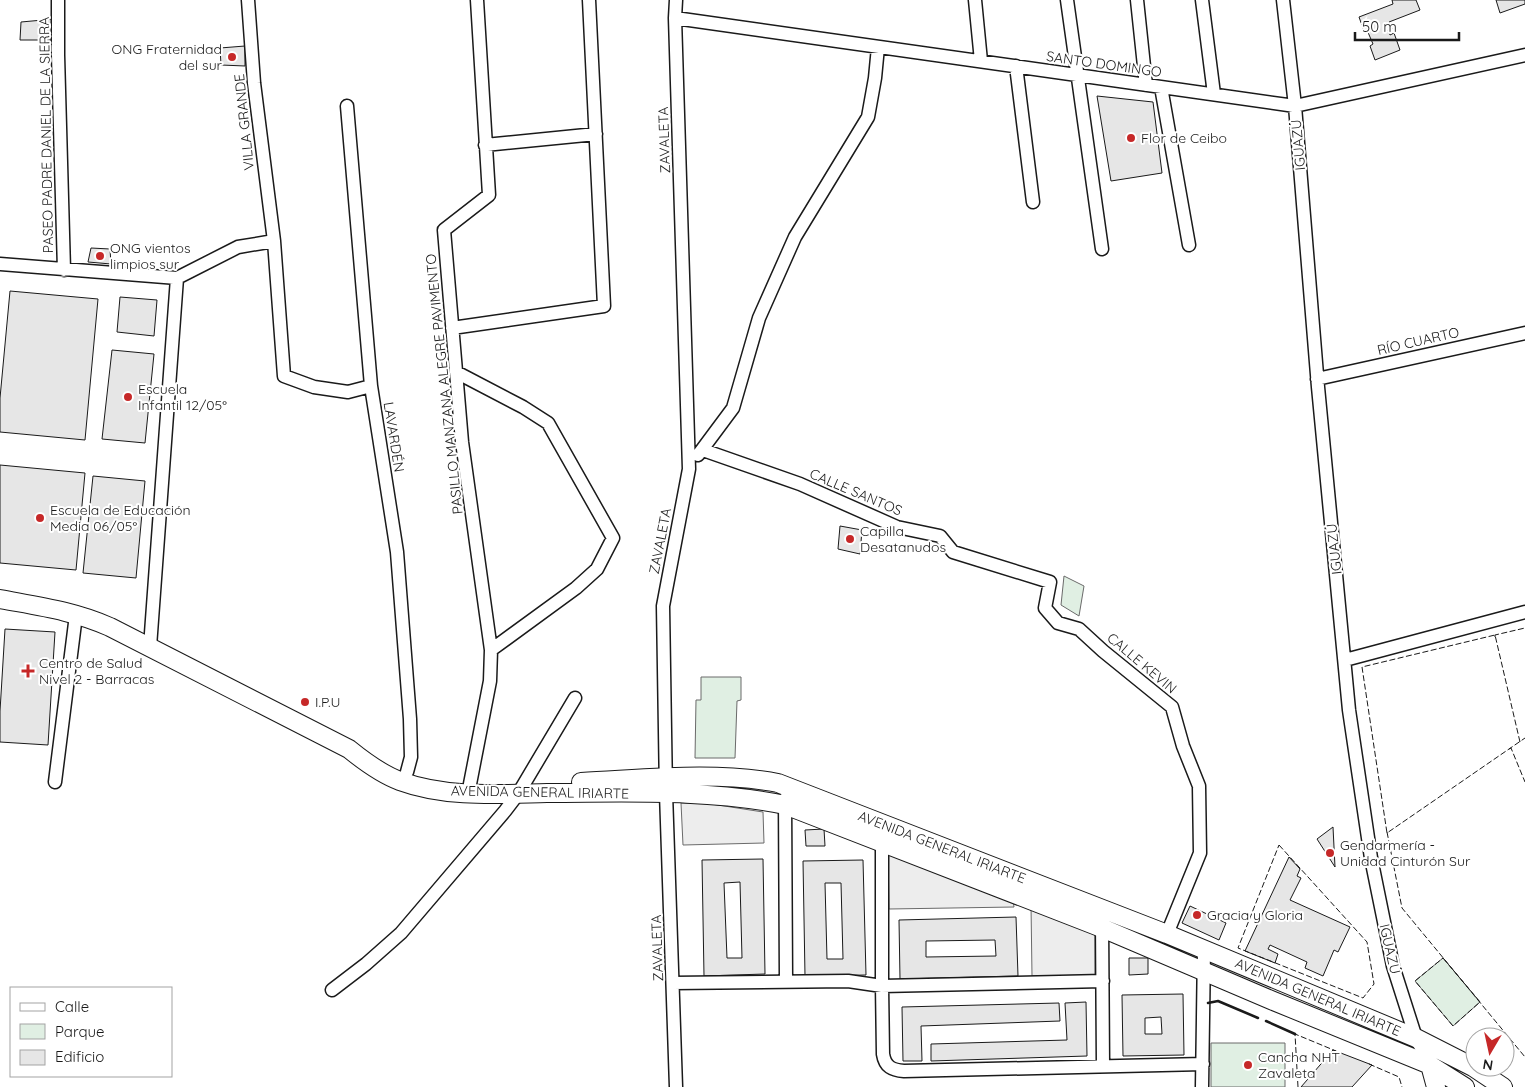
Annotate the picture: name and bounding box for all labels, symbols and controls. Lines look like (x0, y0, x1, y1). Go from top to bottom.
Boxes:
scale bar (1355, 10, 1459, 42)
street label: PASEO PADRE DANIEL DE LA SIERRA (35, 17, 57, 253)
text: 50 m (1362, 17, 1397, 36)
place label: ONG Fraternidad del sur (112, 40, 223, 74)
street label: SANTO DOMINGO (1045, 47, 1163, 81)
marker: ONG Fraternidad del sur (226, 51, 238, 63)
street label: VILLA GRANDE (230, 73, 258, 171)
street label: ZAVALETA (654, 106, 674, 174)
street label: IGUAZÚ (1287, 119, 1309, 171)
place label: Flor de Ceibo (1141, 129, 1227, 147)
marker: Flor de Ceibo (1125, 132, 1137, 144)
place label: ONG vientos limpios sur (110, 239, 191, 273)
marker: ONG vientos limpios sur (94, 250, 106, 262)
street label: PASILLO MANZANA ALEGRE PAVIMENTO (421, 253, 467, 515)
street label: RÍO CUARTO (1375, 323, 1461, 359)
place label: Escuela Infantil 12/05° (138, 380, 227, 414)
marker: Escuela Infantil 12/05° (122, 391, 134, 403)
street label: LAVARDÉN (380, 401, 408, 473)
street label: CALLE SANTOS (807, 464, 905, 520)
place label: Escuela de Educación Media 06/05° (50, 501, 190, 535)
street label: ZAVALETA (645, 506, 675, 576)
marker: Escuela de Educación Media 06/05° (34, 512, 46, 524)
place label: Capilla Desatanudos (860, 522, 946, 556)
street label: IGUAZÚ (1322, 523, 1346, 575)
marker: Capilla Desatanudos (844, 533, 856, 545)
street label: CALLE KEVIN (1104, 629, 1180, 697)
place label: Centro de Salud Nivel 2 - Barracas (39, 654, 154, 688)
marker: Centro de Salud Nivel 2 - Barracas (21, 664, 35, 678)
place label: I.P.U (315, 693, 341, 711)
marker: I.P.U (299, 696, 311, 708)
street label: AVENIDA GENERAL IRIARTE (451, 781, 629, 803)
street label: AVENIDA GENERAL IRIARTE (856, 807, 1028, 887)
place label: Gendarmería - Unidad Cinturón Sur (1340, 836, 1471, 870)
marker: Gendarmería - Unidad Cinturón Sur (1324, 847, 1336, 859)
place label: Gracia y Gloria (1207, 906, 1303, 924)
marker: Gracia y Gloria (1191, 909, 1203, 921)
street label: ZAVALETA (647, 914, 667, 982)
street label: IGUAZÚ (1375, 922, 1405, 976)
street label: AVENIDA GENERAL IRIARTE (1232, 954, 1404, 1040)
legend (10, 987, 172, 1077)
text: Calle (55, 997, 89, 1016)
text: Parque (55, 1022, 105, 1041)
north arrow (1465, 1027, 1515, 1077)
text: Edificio (55, 1047, 104, 1066)
place label: Cancha NHT Zavaleta (1258, 1048, 1340, 1082)
text: N (1481, 1055, 1494, 1075)
marker: Cancha NHT Zavaleta (1242, 1059, 1254, 1071)

